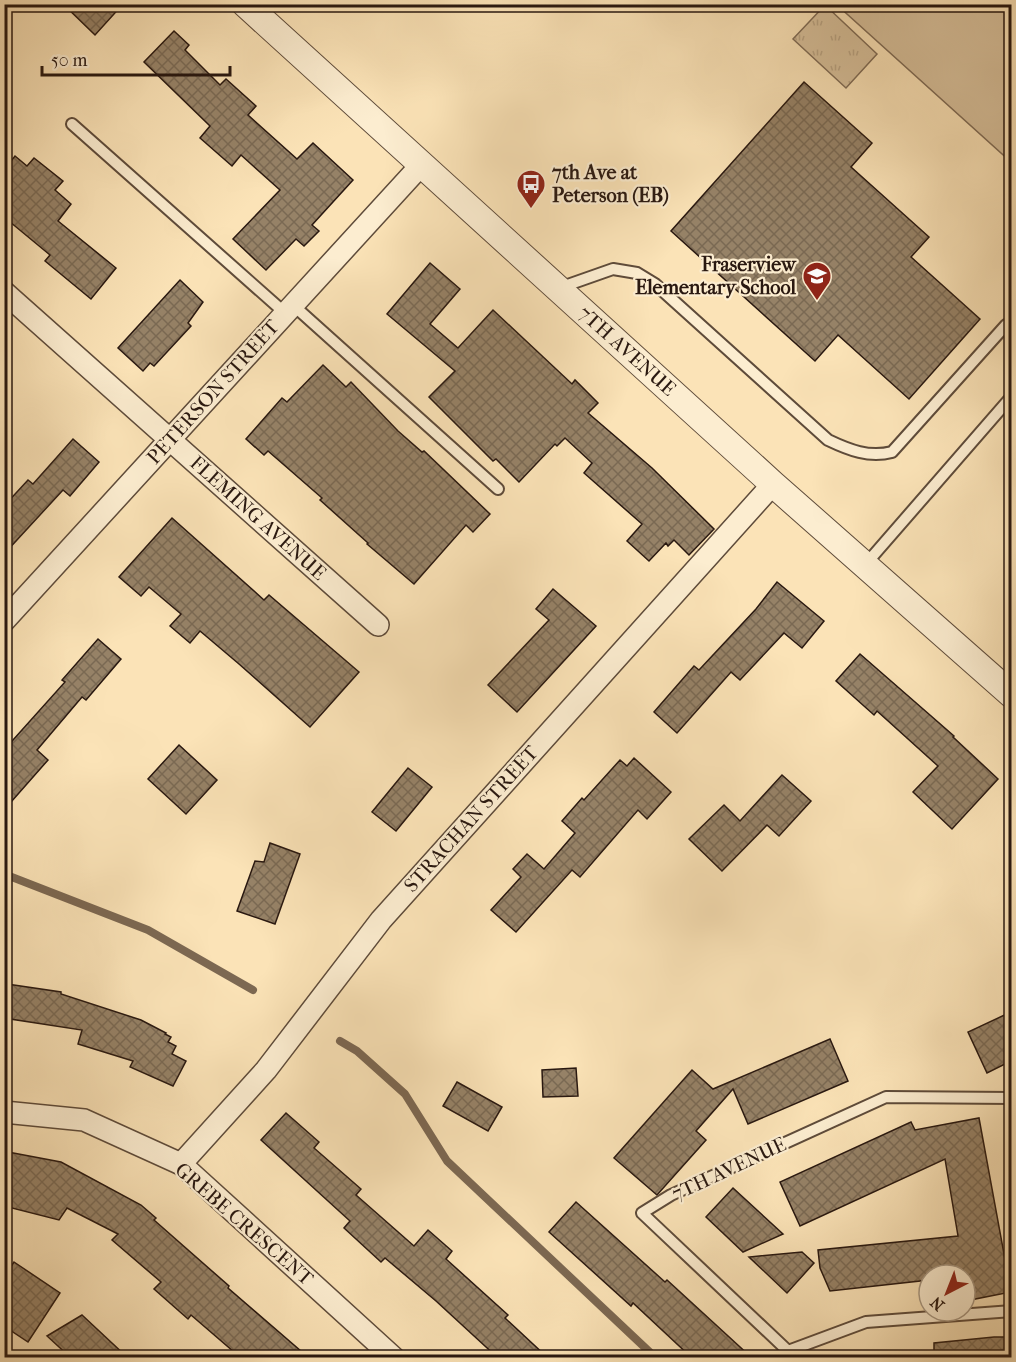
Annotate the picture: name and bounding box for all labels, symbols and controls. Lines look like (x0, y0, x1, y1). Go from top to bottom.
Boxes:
scale bar (42, 39, 230, 77)
text: 50 m (51, 50, 88, 71)
place label: 7th Ave at Peterson (EB) (551, 161, 669, 207)
bus stop icon: 7th Ave at Peterson (EB) (515, 168, 547, 210)
place label: Fraserview Elementary School (635, 253, 797, 299)
school or university icon: Fraserview Elementary School (801, 260, 833, 302)
street label: 7TH AVENUE (574, 301, 680, 401)
street label: PETERSON STREET (142, 315, 284, 469)
street label: FLEMING AVENUE (186, 451, 330, 585)
street label: STRACHAN STREET (399, 741, 543, 897)
street label: 7TH AVENUE (668, 1133, 790, 1205)
street label: GREBE CRESCENT (170, 1158, 318, 1290)
north arrow (917, 1263, 977, 1323)
text: N (926, 1292, 948, 1315)

